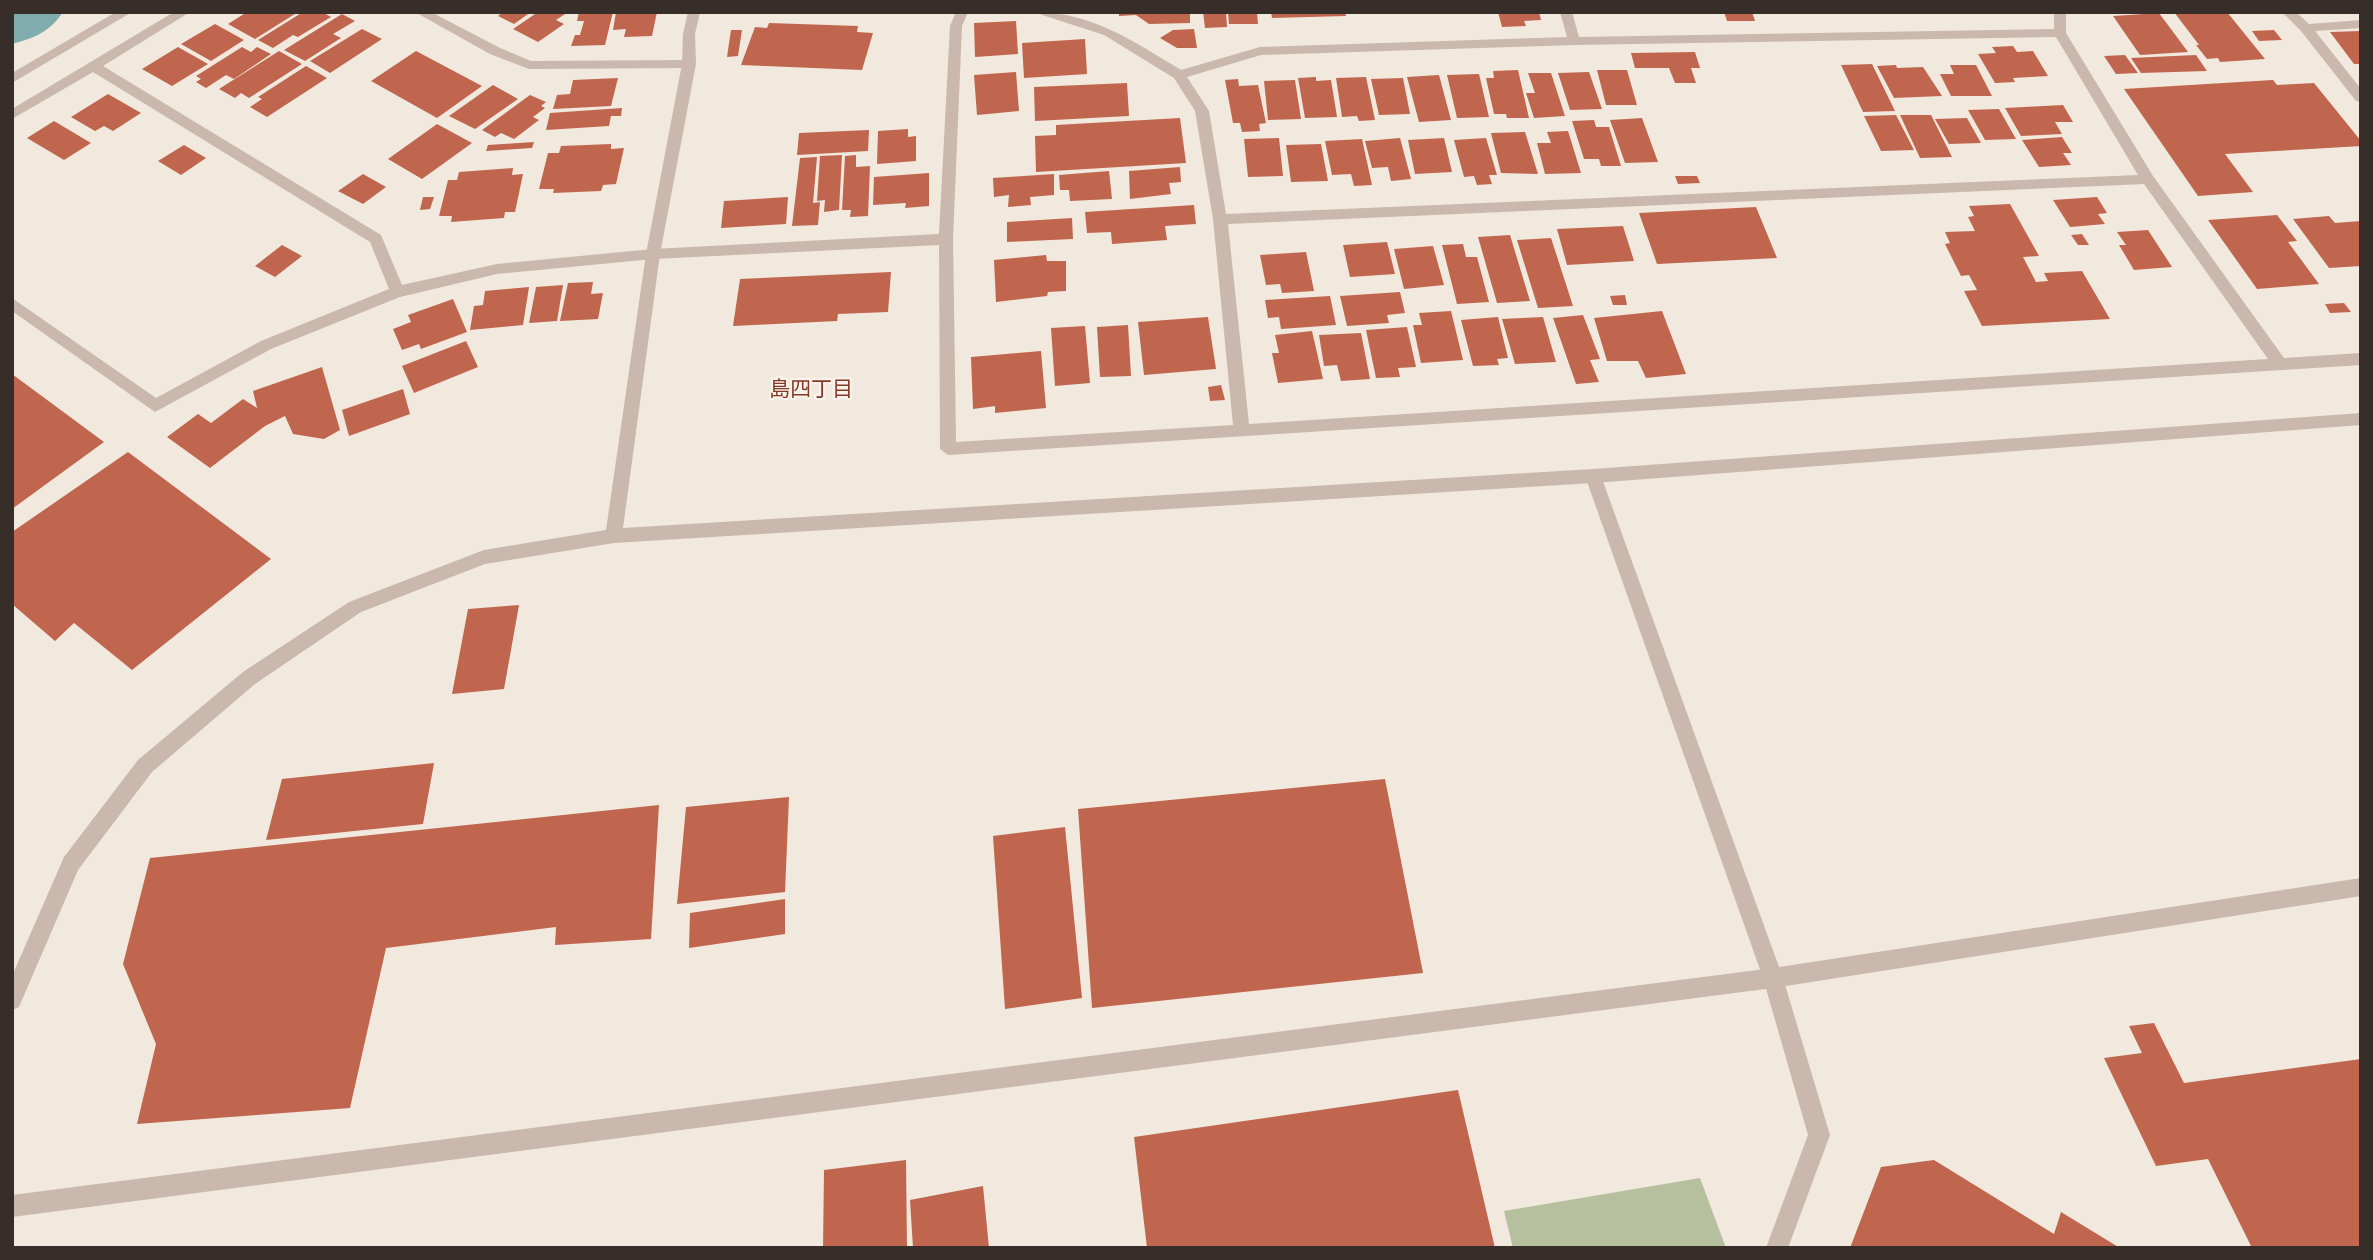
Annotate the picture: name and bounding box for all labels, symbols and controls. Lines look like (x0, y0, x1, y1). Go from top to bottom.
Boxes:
district label: 島四丁目 (769, 376, 853, 402)

